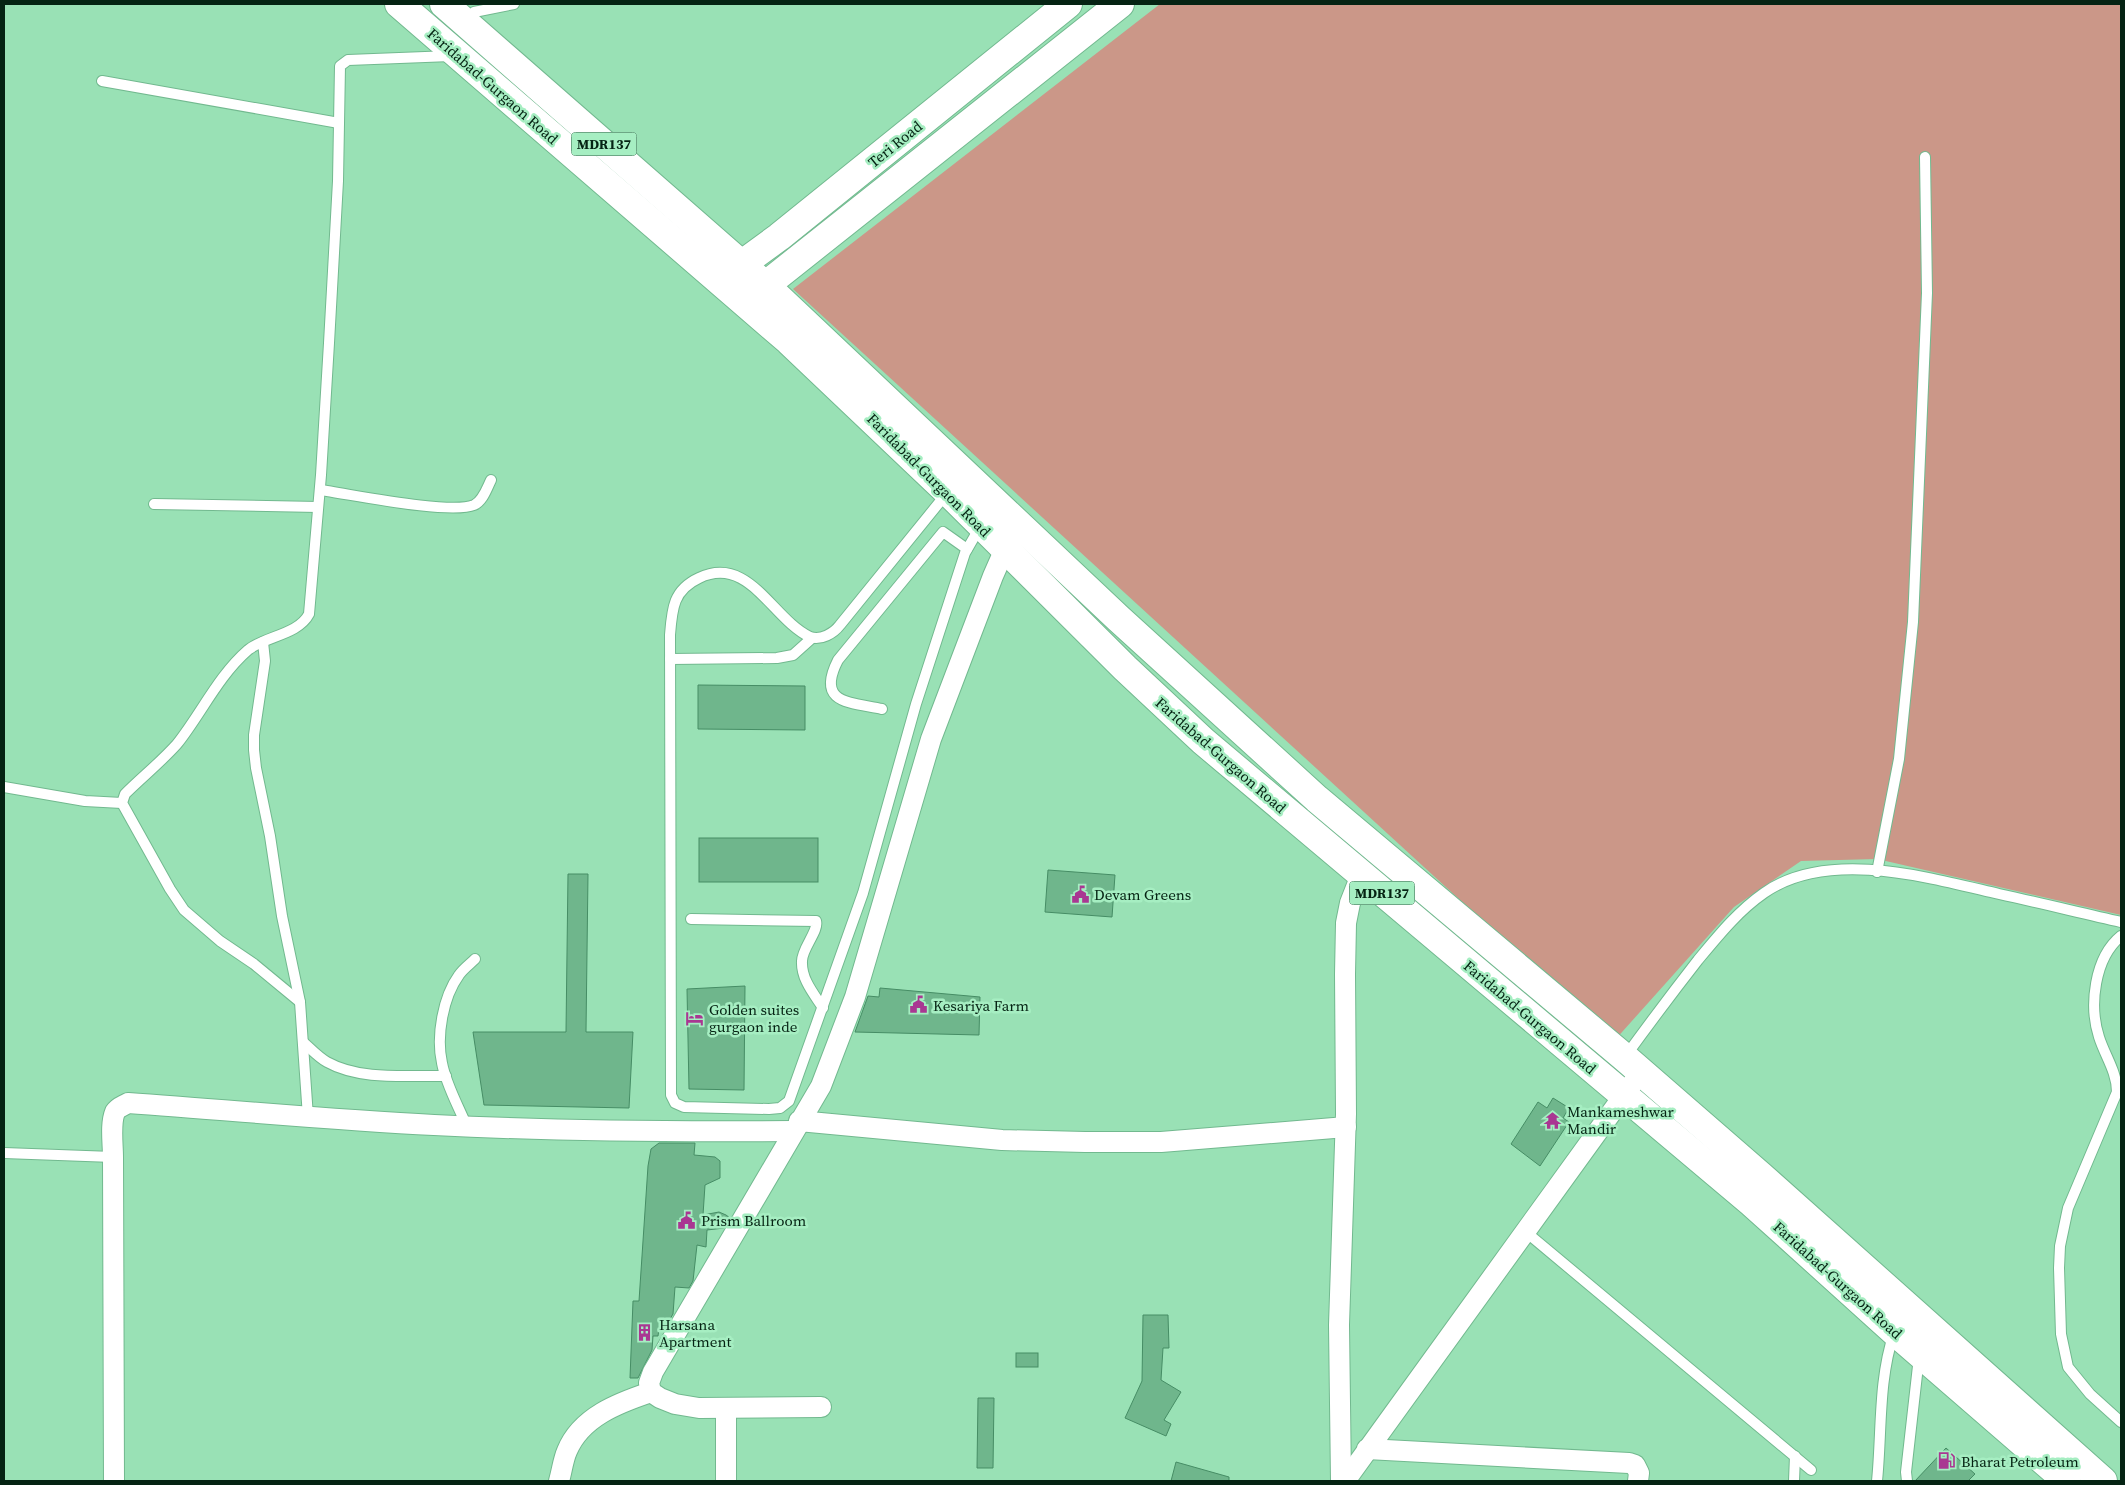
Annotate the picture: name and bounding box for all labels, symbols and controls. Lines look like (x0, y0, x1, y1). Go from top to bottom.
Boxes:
street label: Faridabad-Gurgaon Road (423, 23, 563, 149)
street label: Teri Road (864, 115, 927, 172)
road number: MDR137 (572, 132, 636, 156)
street label: Faridabad-Gurgaon Road (862, 408, 996, 542)
street label: Faridabad-Gurgaon Road (1151, 692, 1291, 818)
road number: MDR137 (1350, 881, 1414, 904)
public building icon: Devam Greens (1070, 884, 1090, 904)
place label: Devam Greens (1094, 884, 1191, 905)
street label: Faridabad-Gurgaon Road (1459, 955, 1601, 1079)
public building icon: Kesariya Farm (909, 995, 929, 1015)
place label: Kesariya Farm (933, 995, 1030, 1016)
place label: Golden suites gurgaon inde (709, 999, 799, 1037)
hotel icon: Golden suites gurgaon inde (685, 1008, 705, 1028)
place label: Mankameshwar Mandir (1567, 1101, 1675, 1139)
temple icon: Mankameshwar Mandir (1543, 1110, 1563, 1130)
public building icon: Prism Ballroom (677, 1210, 697, 1230)
place label: Prism Ballroom (701, 1210, 807, 1231)
street label: Faridabad-Gurgaon Road (1769, 1216, 1907, 1344)
place label: Harsana Apartment (659, 1314, 732, 1352)
building icon: Harsana Apartment (635, 1323, 655, 1343)
fuel station icon: Bharat Petroleum (1937, 1451, 1957, 1471)
place label: Bharat Petroleum (1961, 1451, 2079, 1472)

